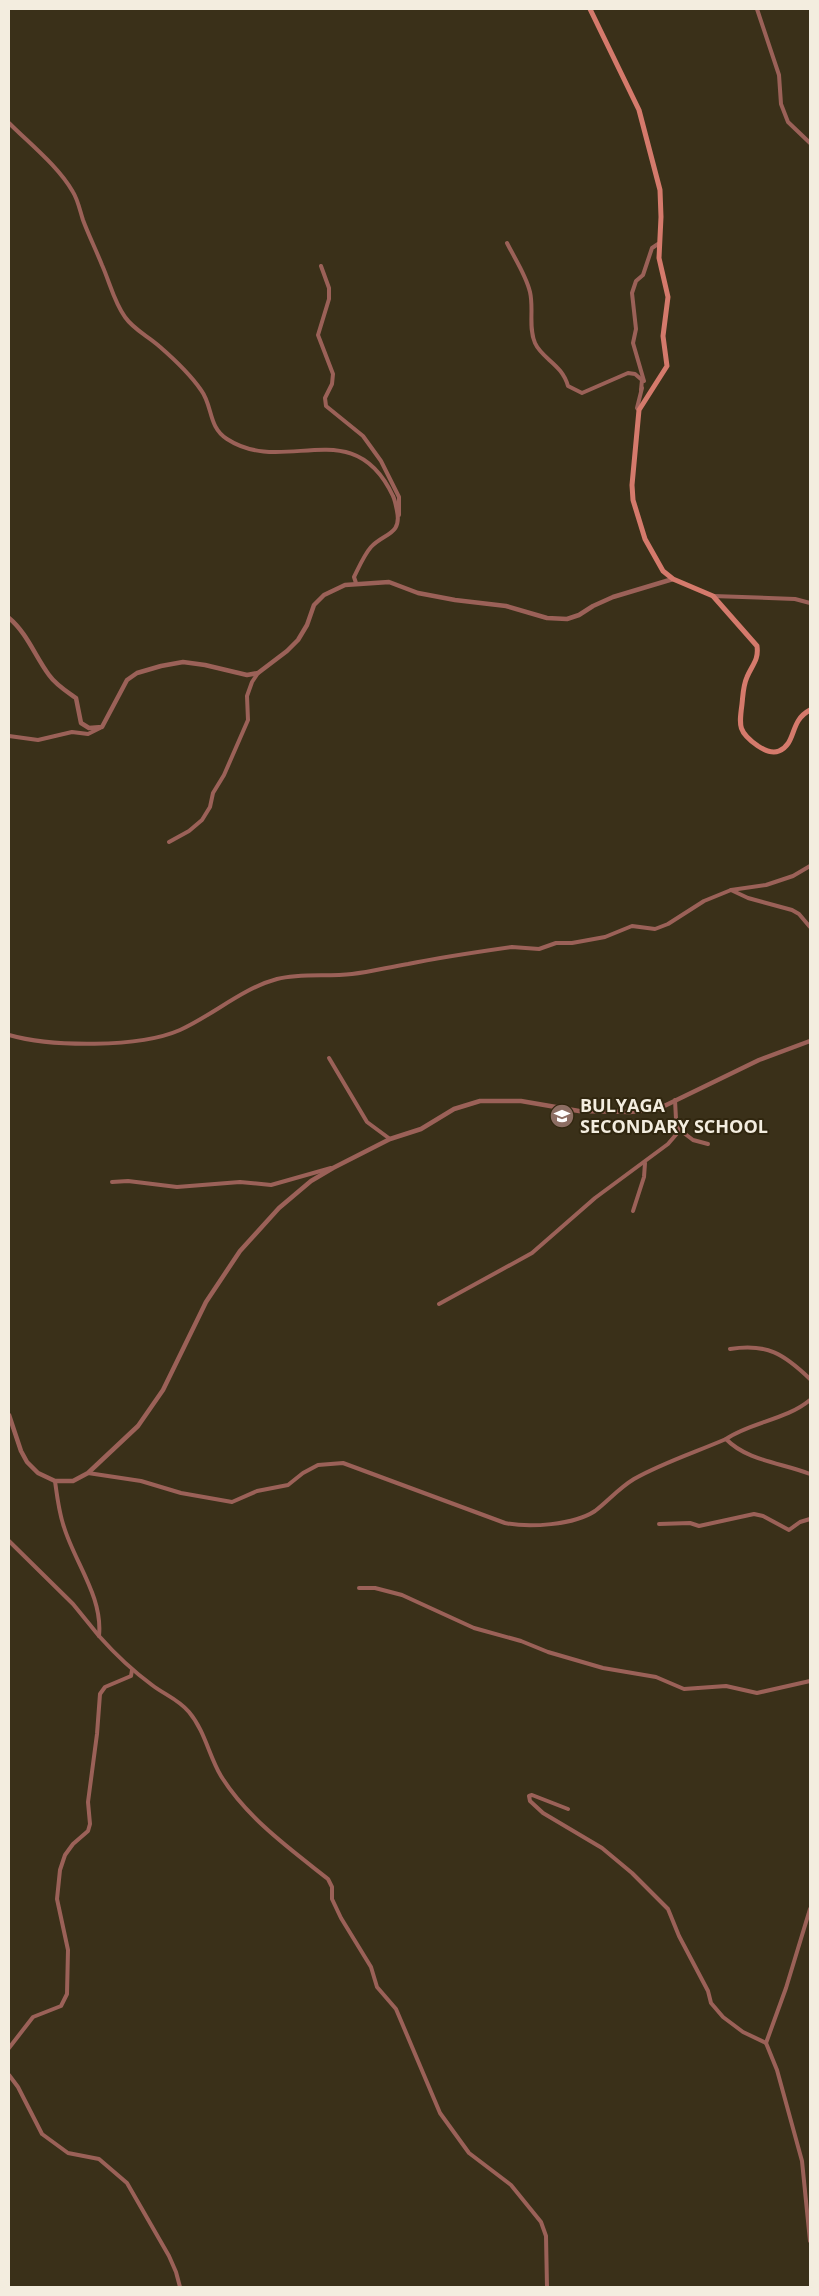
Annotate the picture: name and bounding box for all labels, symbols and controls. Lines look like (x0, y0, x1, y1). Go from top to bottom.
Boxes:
place label: BULYAGA SECONDARY SCHOOL (580, 1093, 768, 1138)
school or university icon: BULYAGA SECONDARY SCHOOL (549, 1103, 575, 1129)

